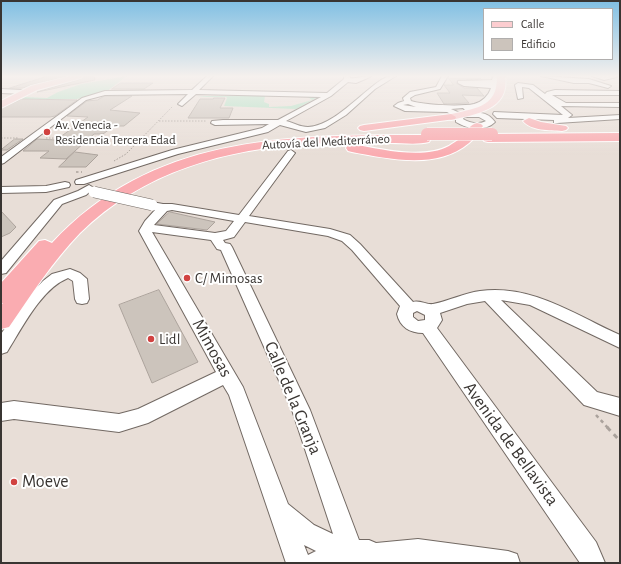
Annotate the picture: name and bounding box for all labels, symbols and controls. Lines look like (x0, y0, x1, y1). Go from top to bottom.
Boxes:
legend (483, 8, 613, 60)
text: Calle (521, 18, 544, 30)
text: Edificio (521, 38, 556, 50)
place label: Av. Venecia - Residencia Tercera Edad (55, 117, 176, 148)
marker: Av. Venecia - Residencia Tercera Edad (42, 127, 52, 137)
street label: Autovía del Mediterráneo (262, 131, 390, 153)
place label: C/ Mimosas (195, 269, 262, 287)
marker: C/ Mimosas (182, 273, 192, 283)
street label: Mimosas (187, 315, 237, 381)
place label: Lidl (159, 330, 180, 348)
marker: Lidl (146, 334, 156, 344)
street label: Calle de la Granja (259, 338, 327, 458)
street label: Avenida de Bellavista (459, 378, 563, 510)
place label: Moeve (22, 471, 69, 493)
marker: Moeve (9, 477, 19, 487)

